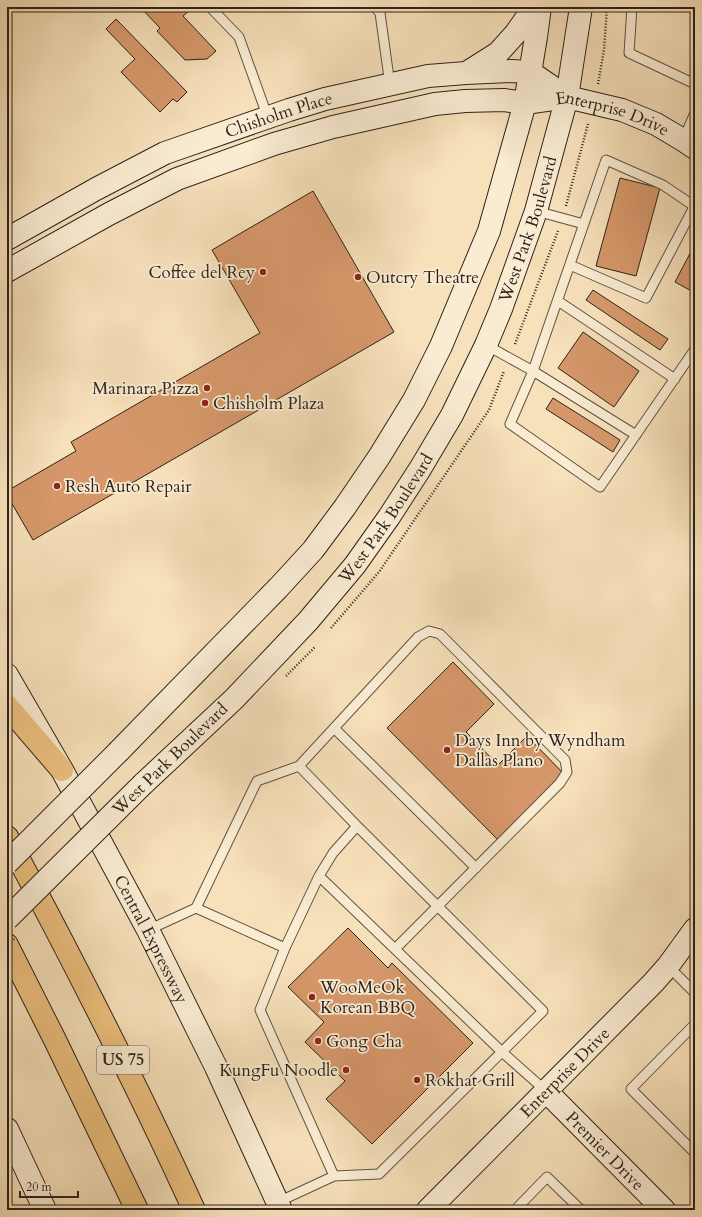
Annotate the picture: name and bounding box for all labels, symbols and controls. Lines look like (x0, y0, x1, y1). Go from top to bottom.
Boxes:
street label: Chisholm Place (222, 86, 334, 143)
street label: Enterprise Drive (554, 86, 674, 141)
street label: West Park Boulevard (492, 153, 562, 306)
place label: Coffee del Rey (148, 261, 255, 284)
place label: Outcry Theatre (366, 266, 479, 289)
marker: Coffee del Rey (258, 267, 268, 277)
marker: Outcry Theatre (353, 272, 363, 282)
place label: Marinara Pizza (92, 377, 200, 400)
marker: Marinara Pizza (202, 383, 212, 393)
place label: Chisholm Plaza (213, 392, 325, 415)
marker: Chisholm Plaza (200, 398, 210, 408)
street label: West Park Boulevard (332, 449, 438, 589)
place label: Resh Auto Repair (65, 475, 192, 498)
marker: Resh Auto Repair (52, 481, 62, 491)
street label: West Park Boulevard (106, 698, 233, 821)
place label: Days Inn by Wyndham Dallas Plano (455, 729, 626, 772)
marker: Days Inn by Wyndham Dallas Plano (442, 745, 452, 755)
street label: Central Expressway (109, 871, 194, 1007)
place label: WooMeOk Korean BBQ (319, 976, 415, 1019)
marker: WooMeOk Korean BBQ (307, 992, 317, 1002)
street label: Enterprise Drive (515, 1022, 615, 1122)
place label: Gong Cha (326, 1030, 403, 1053)
marker: Gong Cha (313, 1036, 323, 1046)
road number: US 75 (97, 1046, 149, 1074)
place label: KungFu Noodle (219, 1059, 338, 1082)
marker: KungFu Noodle (341, 1065, 351, 1075)
place label: Rokhat Grill (425, 1069, 515, 1092)
marker: Rokhat Grill (412, 1075, 422, 1085)
street label: Premier Drive (561, 1106, 650, 1195)
scale bar (20, 1173, 78, 1199)
text: 20 m (26, 1179, 53, 1195)

